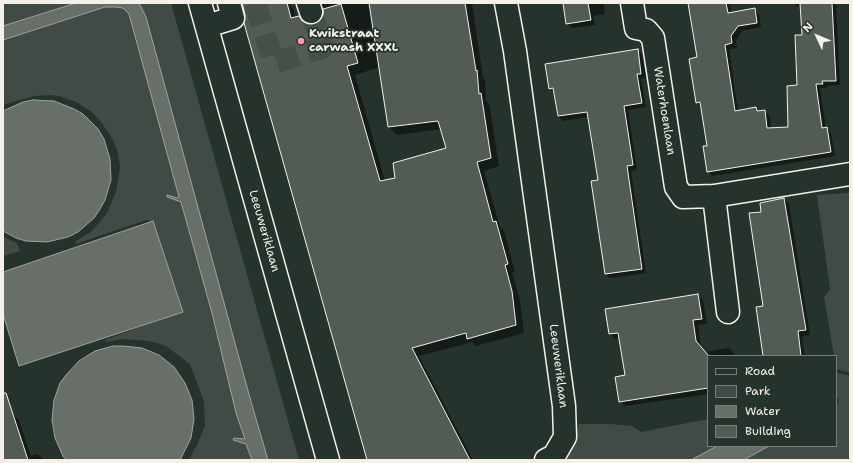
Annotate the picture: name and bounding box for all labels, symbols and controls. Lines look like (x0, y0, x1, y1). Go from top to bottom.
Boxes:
north arrow (797, 16, 837, 56)
text: N (800, 19, 816, 36)
place label: Kwikstraat carwash XXXL (309, 27, 398, 55)
marker: Kwikstraat carwash XXXL (296, 36, 306, 46)
street label: Waterhoenlaan (650, 66, 678, 156)
street label: Leeuweriklaan (245, 188, 283, 274)
street label: Leeuweriklaan (546, 323, 570, 409)
legend (707, 355, 837, 447)
text: Road (745, 363, 775, 379)
text: Park (745, 383, 771, 399)
text: Water (745, 403, 780, 419)
text: Building (745, 423, 791, 439)

